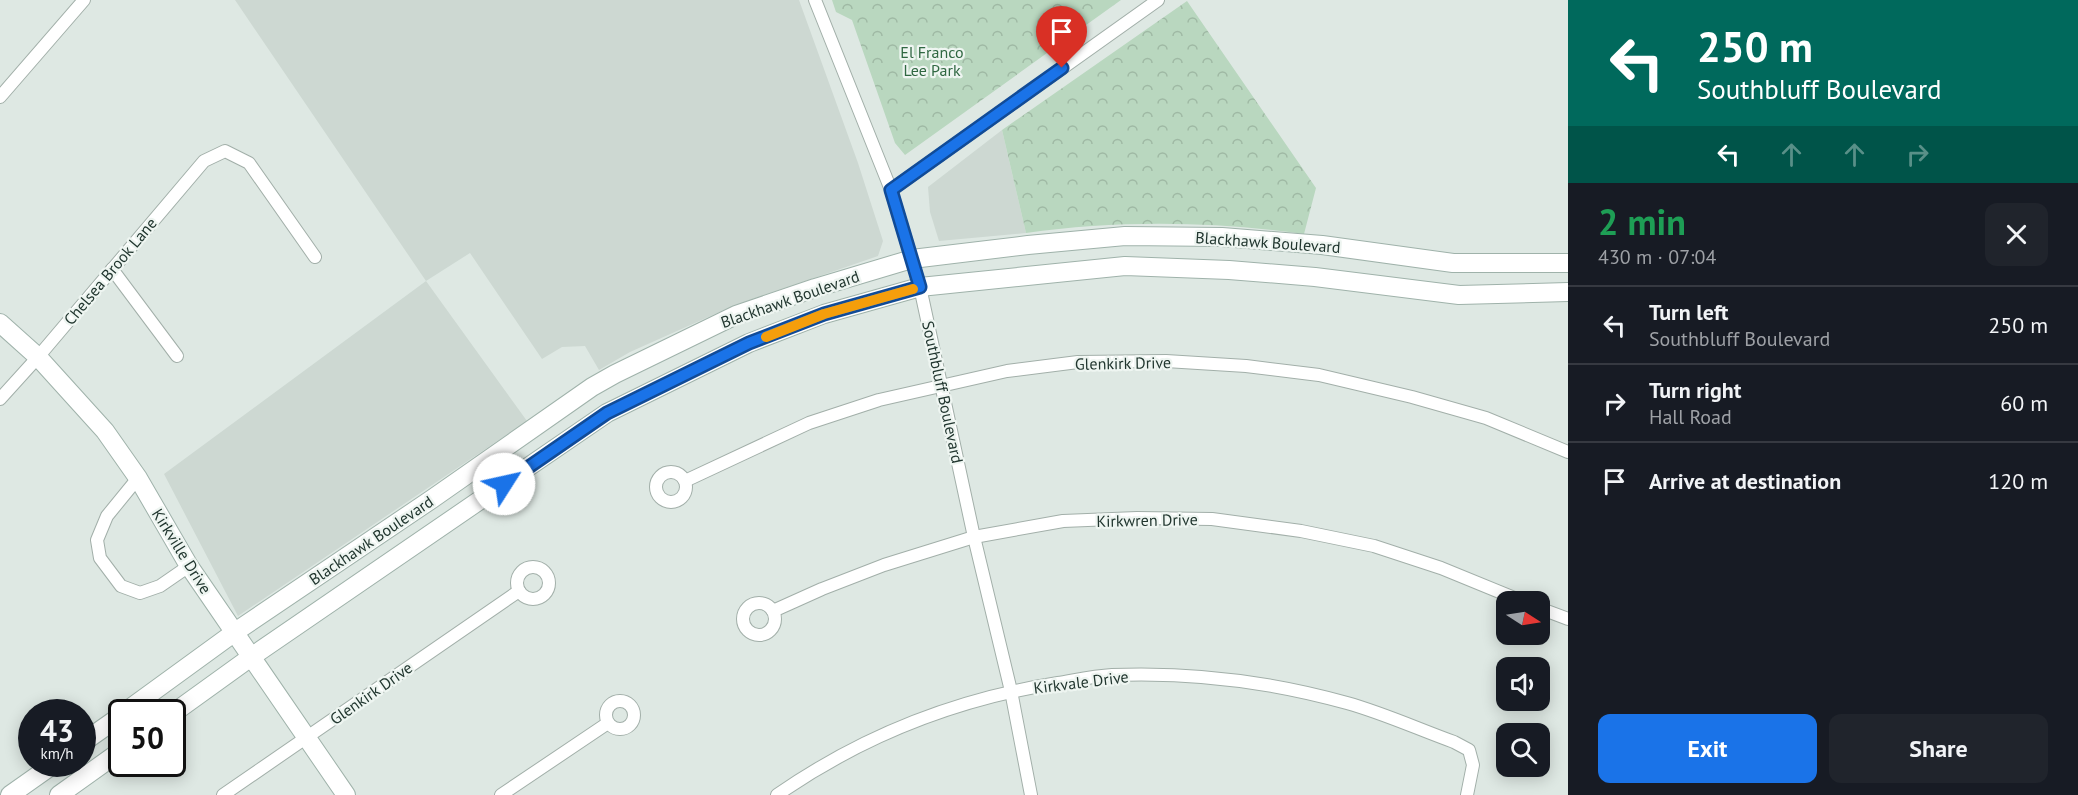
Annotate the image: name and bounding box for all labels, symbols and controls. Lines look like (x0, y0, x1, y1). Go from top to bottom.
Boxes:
pin (1036, 6, 1087, 68)
icon: arrive (1045, 15, 1078, 48)
text: 250 m (1697, 19, 1813, 74)
icon: left (1598, 24, 1676, 102)
park label: El Franco Lee Park (900, 42, 964, 80)
text: Southbluff Boulevard (1697, 72, 1942, 106)
icon: left (1712, 138, 1745, 171)
icon: ahead (1775, 138, 1808, 171)
icon: ahead (1838, 138, 1871, 171)
icon: right (1901, 138, 1934, 171)
text: 2 min (1598, 198, 1686, 245)
button: close (1985, 203, 2048, 266)
street label: Chelsea Brook Lane (59, 213, 161, 329)
street label: Blackhawk Boulevard (1195, 227, 1341, 257)
text: 430 m · 07:04 (1598, 244, 1716, 270)
street label: Blackhawk Boulevard (718, 266, 862, 332)
text: Turn left (1649, 298, 1729, 326)
icon: left (1598, 309, 1631, 342)
text: 250 m (1988, 311, 2048, 339)
street label: Southbluff Boulevard (918, 319, 968, 465)
text: Southbluff Boulevard (1649, 326, 1830, 352)
street label: Glenkirk Drive (1075, 352, 1171, 374)
text: Turn right (1649, 376, 1741, 404)
icon: right (1598, 387, 1631, 420)
text: 60 m (2000, 389, 2048, 417)
text: Hall Road (1649, 404, 1732, 430)
position arrow (472, 452, 536, 516)
icon: arrive (1598, 465, 1631, 498)
text: Arrive at destination (1649, 467, 1841, 495)
text: 120 m (1988, 467, 2048, 495)
street label: Blackhawk Boulevard (305, 491, 437, 589)
street label: Kirkville Drive (148, 505, 216, 597)
street label: Kirkwren Drive (1096, 509, 1198, 531)
north arrow (1496, 591, 1550, 645)
map controls (1496, 591, 1550, 777)
street label: Glenkirk Drive (326, 657, 416, 729)
button: sound (1496, 657, 1550, 711)
street label: Kirkvale Drive (1032, 666, 1130, 698)
speed limit sign: 50 (108, 699, 186, 777)
text: 43 (40, 711, 74, 750)
button: Exit (1598, 714, 1817, 783)
button: Share (1829, 714, 2048, 783)
button: search (1496, 723, 1550, 777)
text: km/h (41, 744, 73, 763)

